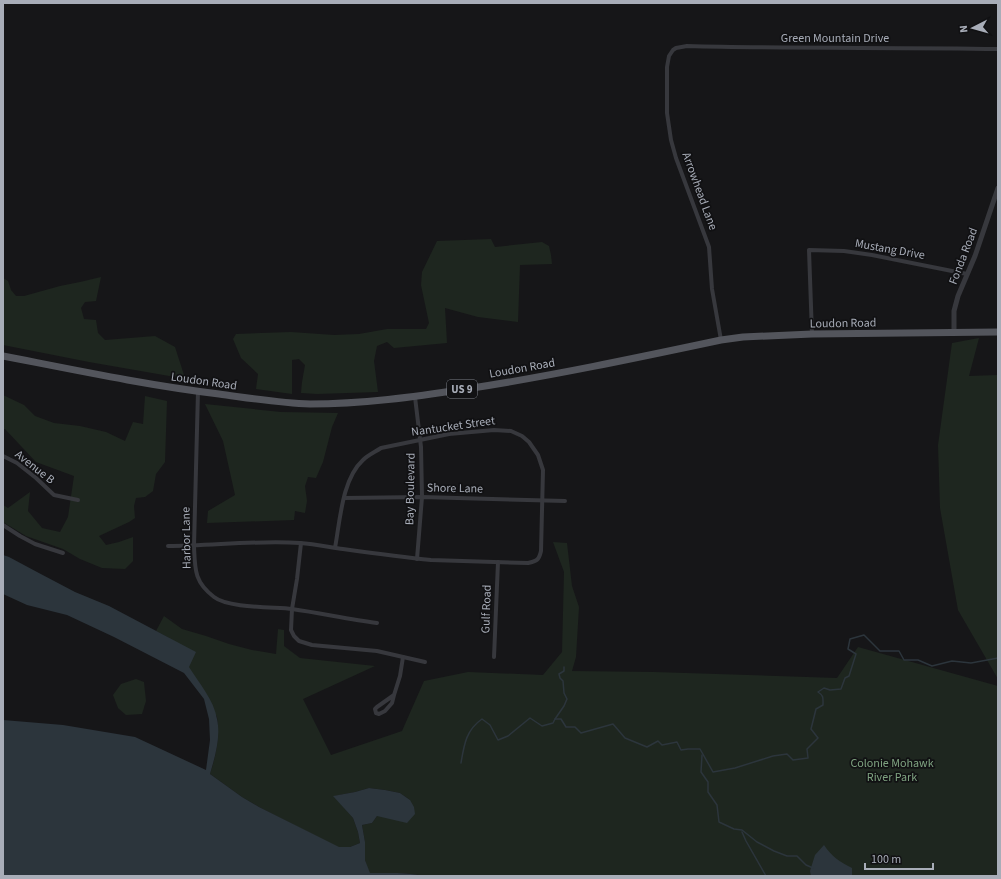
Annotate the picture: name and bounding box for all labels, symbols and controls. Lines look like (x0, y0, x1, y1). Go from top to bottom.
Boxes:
north arrow (953, 8, 993, 48)
text: N (956, 25, 971, 33)
street label: Green Mountain Drive (781, 30, 889, 47)
street label: Arrowhead Lane (678, 150, 721, 232)
street label: Fonda Road (945, 225, 982, 287)
street label: Mustang Drive (854, 235, 926, 264)
street label: Loudon Road (810, 314, 876, 333)
street label: Loudon Road (488, 354, 556, 383)
street label: Loudon Road (170, 368, 238, 395)
road number: US 9 (447, 380, 477, 398)
street label: Nantucket Street (410, 412, 496, 441)
street label: Avenue B (11, 446, 58, 488)
street label: Bay Boulevard (401, 453, 420, 525)
street label: Shore Lane (427, 480, 483, 497)
street label: Harbor Lane (177, 507, 196, 569)
street label: Gulf Road (477, 584, 496, 634)
park label: Colonie Mohawk River Park (850, 755, 934, 786)
scale bar (865, 845, 933, 871)
text: 100 m (871, 851, 901, 868)

